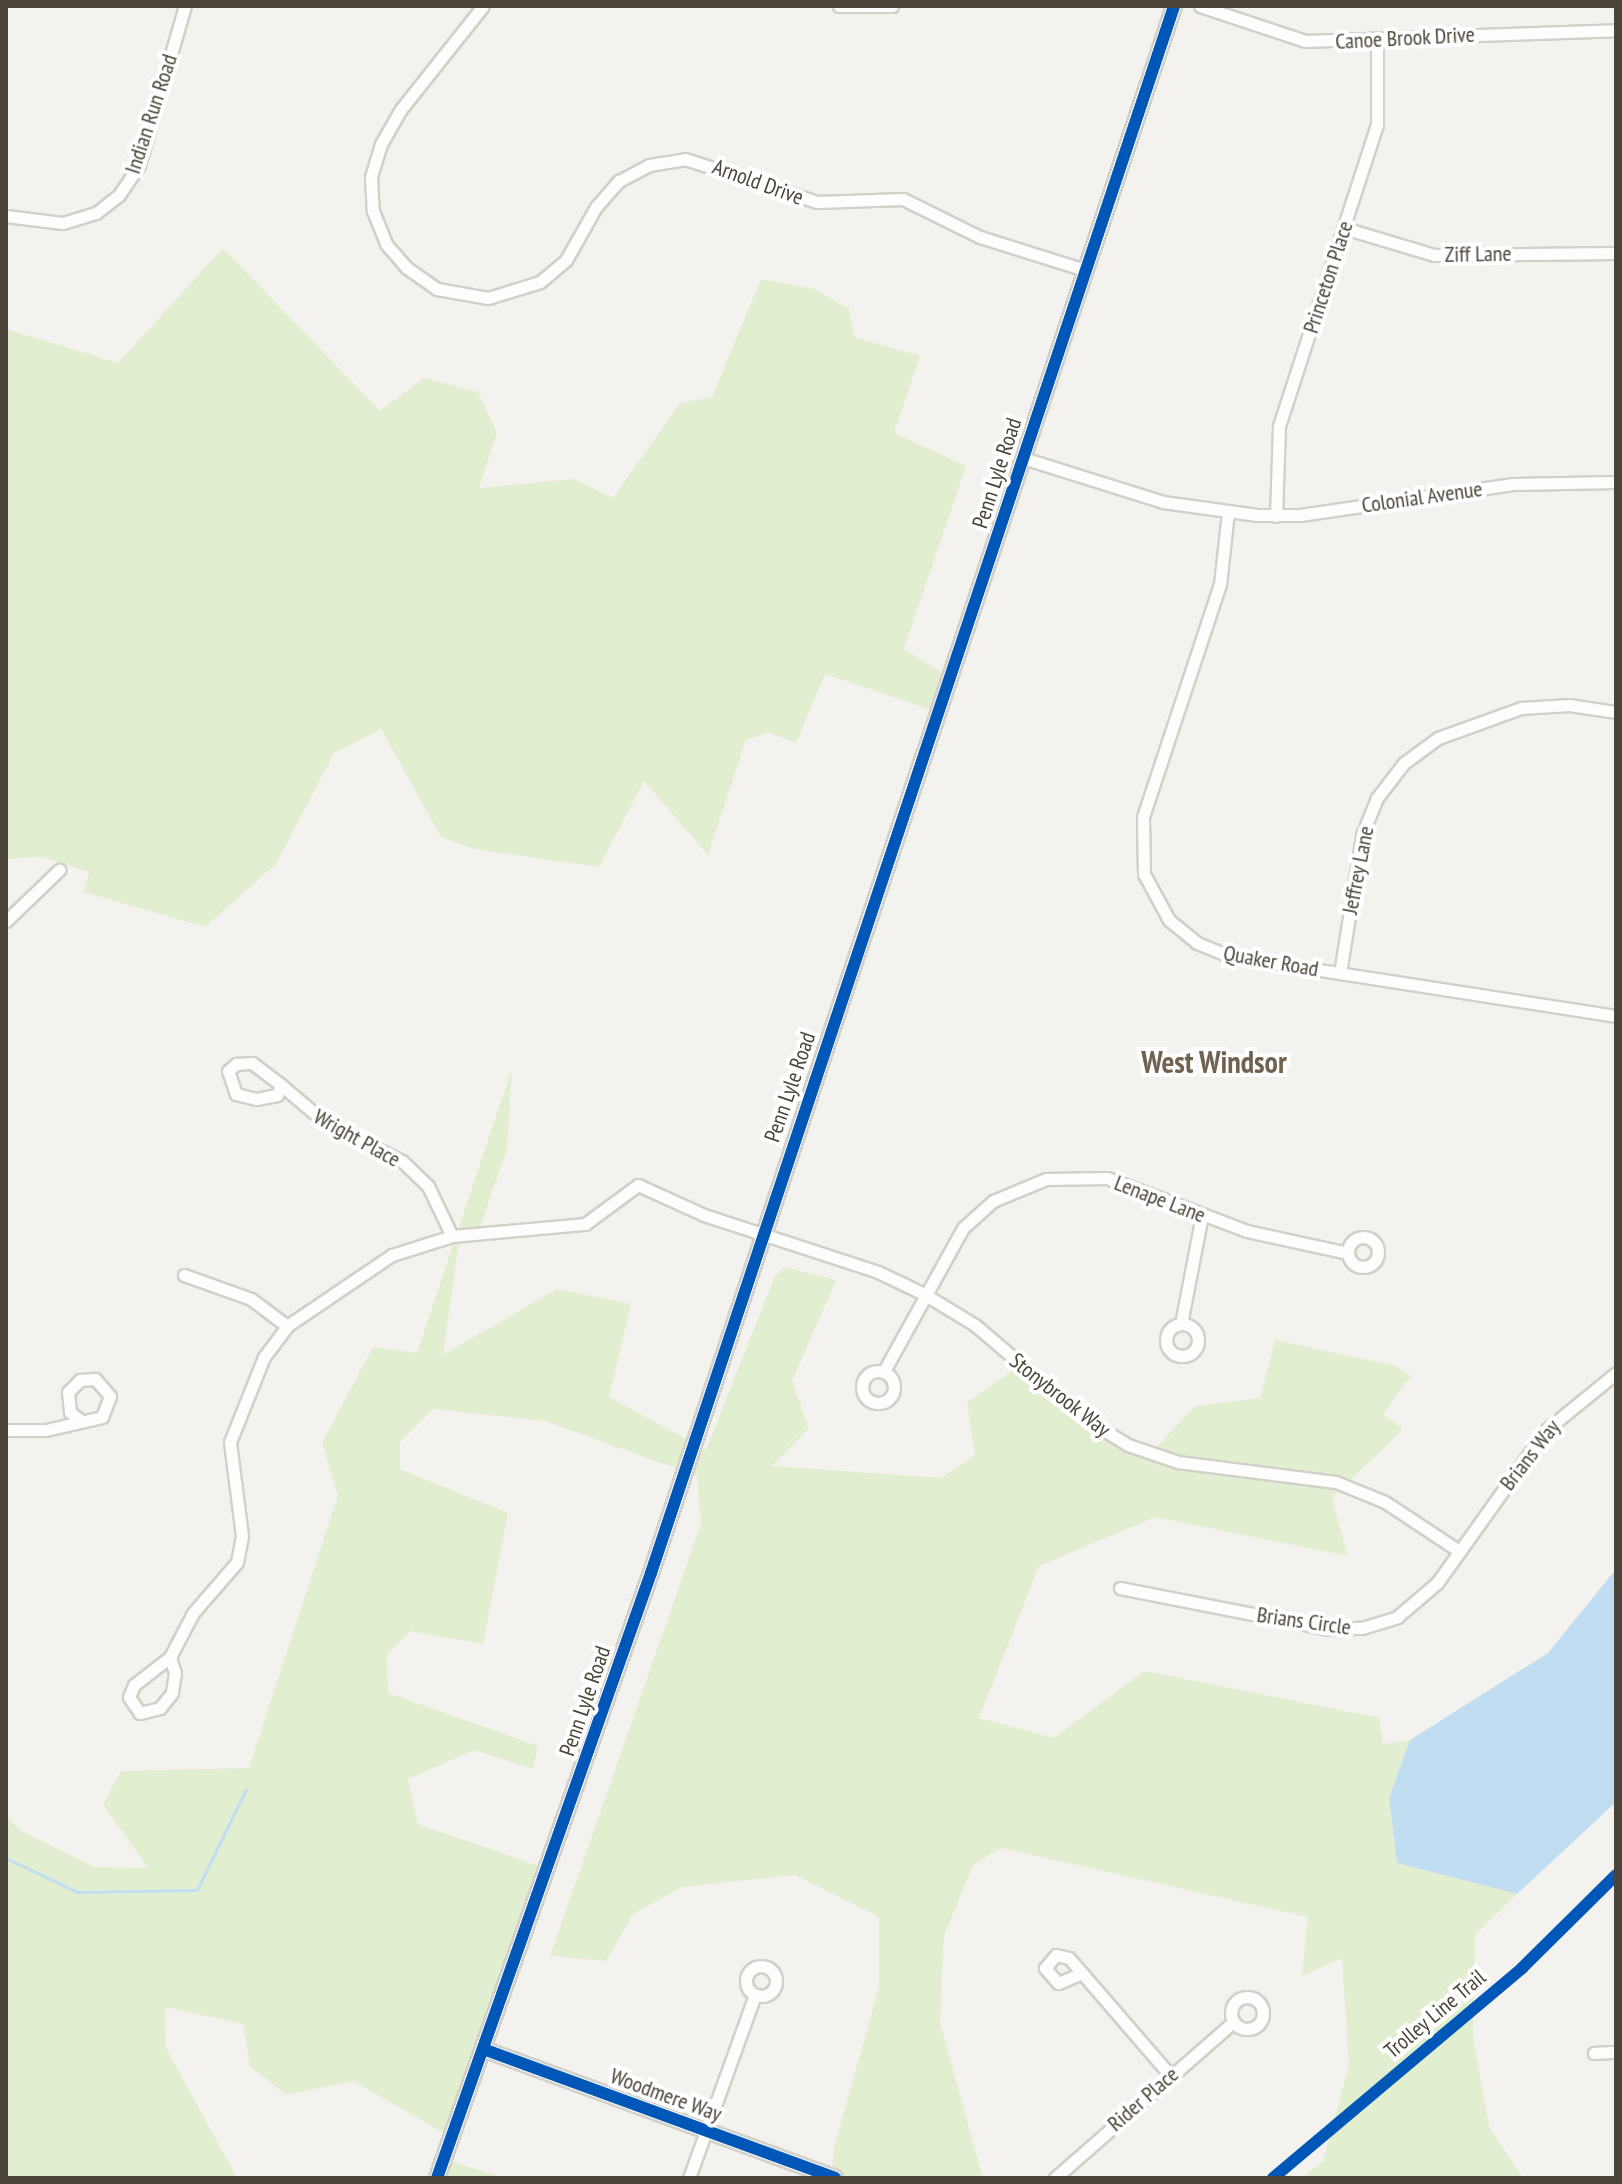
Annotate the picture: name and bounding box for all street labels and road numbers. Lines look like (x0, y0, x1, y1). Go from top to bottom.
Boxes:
street label: Canoe Brook Drive (1334, 21, 1476, 55)
street label: Indian Run Road (119, 51, 183, 177)
street label: Arnold Drive (709, 153, 807, 211)
street label: Princeton Place (1297, 218, 1359, 336)
street label: Ziff Lane (1444, 240, 1512, 268)
street label: Penn Lyle Road (967, 414, 1027, 532)
street label: Colonial Avenue (1360, 475, 1484, 519)
street label: Jeffrey Lane (1336, 823, 1380, 917)
street label: Quaker Road (1221, 940, 1321, 982)
street label: Penn Lyle Road (759, 1029, 821, 1145)
street label: Wright Place (309, 1103, 405, 1173)
street label: Lenape Lane (1111, 1170, 1209, 1228)
street label: Stonybrook Way (1004, 1347, 1116, 1443)
street label: Brians Way (1494, 1414, 1566, 1496)
street label: Brians Circle (1255, 1601, 1353, 1641)
street label: Penn Lyle Road (554, 1643, 616, 1759)
street label: Trolley Line Trail (1378, 1964, 1492, 2064)
street label: Rider Place (1102, 2061, 1184, 2137)
street label: Woodmere Way (607, 2063, 725, 2127)

